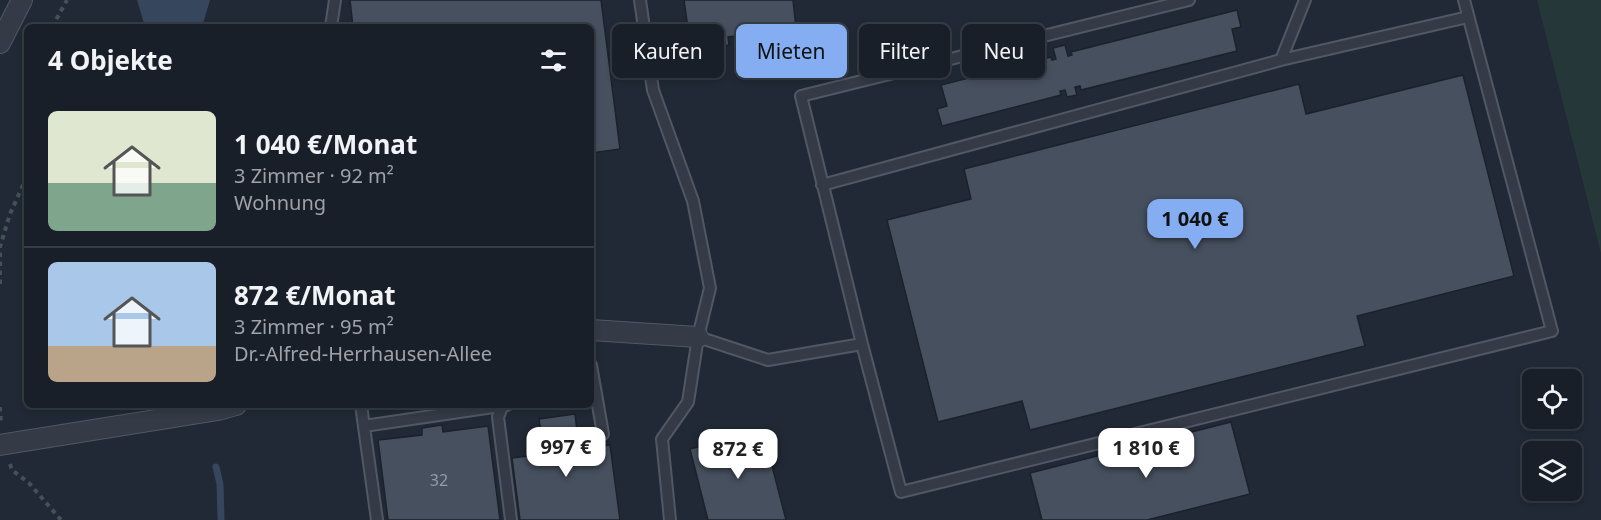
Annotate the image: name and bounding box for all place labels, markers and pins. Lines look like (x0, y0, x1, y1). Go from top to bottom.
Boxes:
pin: 1 040 € (1140, 199, 1250, 250)
pin: 997 € (524, 427, 608, 478)
pin: 1 810 € (1091, 428, 1201, 479)
pin: 872 € (696, 429, 780, 480)

